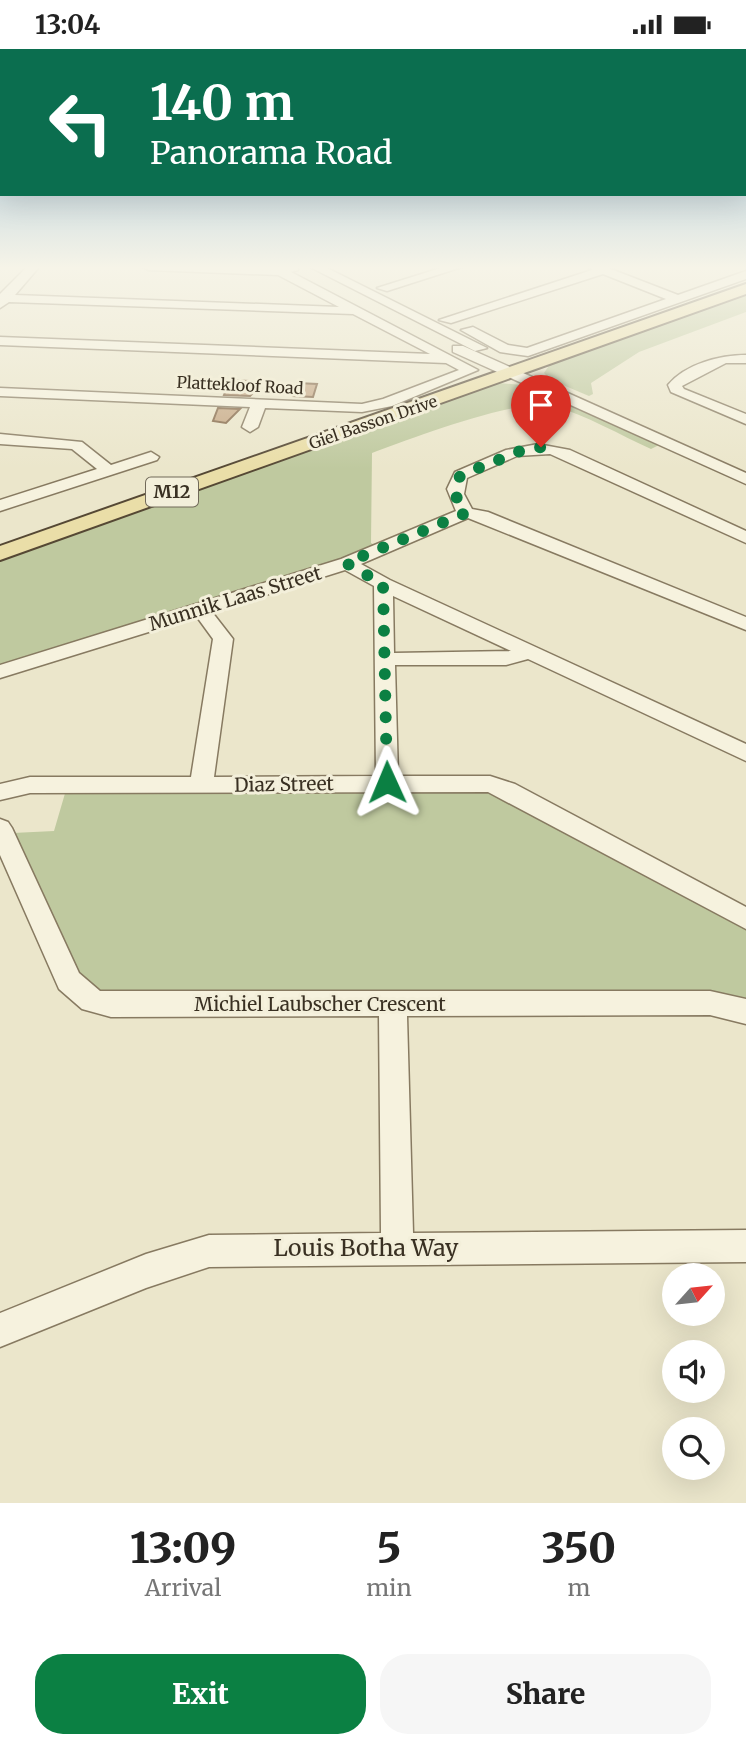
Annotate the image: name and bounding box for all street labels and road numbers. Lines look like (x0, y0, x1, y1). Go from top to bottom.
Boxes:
street label: Plattekloof Road (176, 372, 304, 398)
street label: Giel Basson Drive (306, 391, 440, 453)
road number: M12 (146, 477, 198, 507)
street label: Munnik Laas Street (146, 560, 325, 636)
street label: Diaz Street (234, 771, 335, 797)
street label: Michiel Laubscher Crescent (194, 992, 446, 1016)
street label: Louis Botha Way (274, 1233, 459, 1262)

